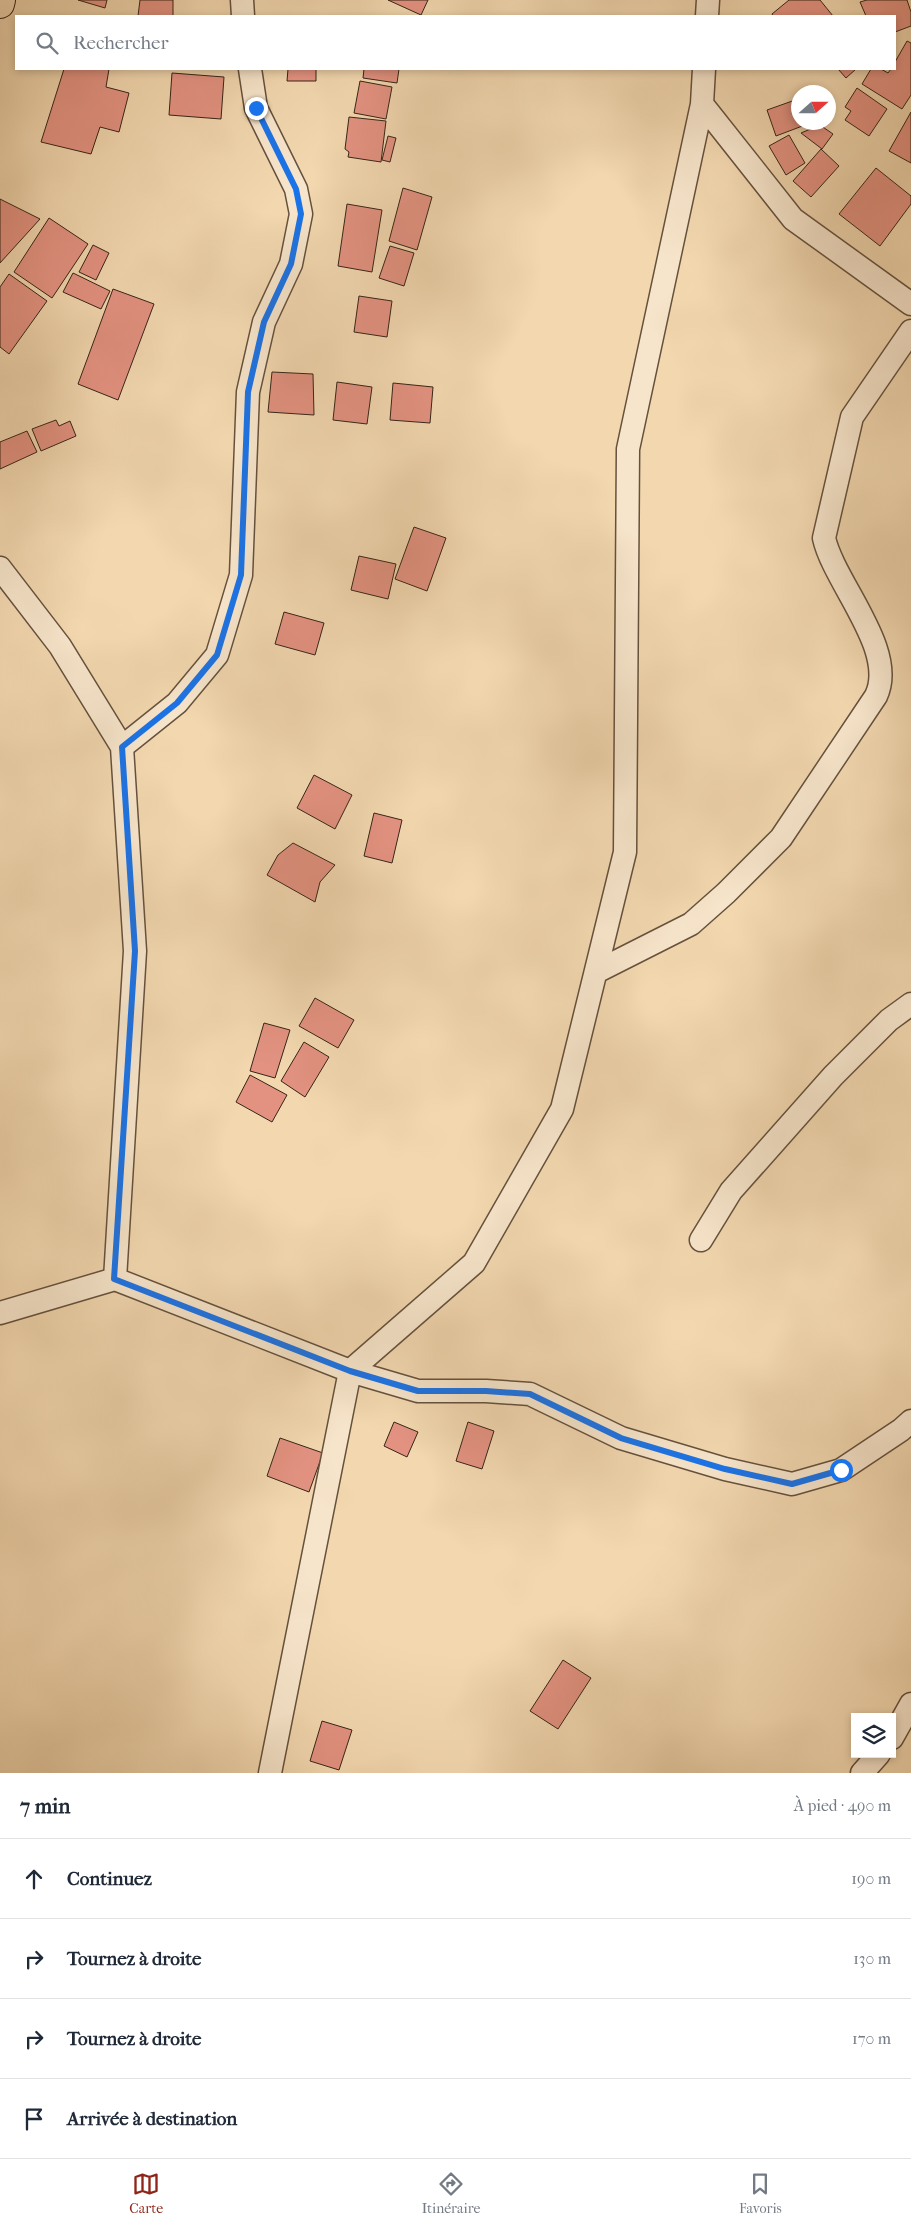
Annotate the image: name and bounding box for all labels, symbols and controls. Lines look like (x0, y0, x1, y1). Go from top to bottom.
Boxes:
search box (15, 15, 896, 70)
icon: search (33, 29, 61, 57)
text: Rechercher (73, 32, 169, 54)
north arrow (791, 85, 836, 130)
route end (245, 97, 268, 120)
route start (830, 1459, 853, 1482)
map controls (851, 1713, 896, 1758)
button: layers (851, 1713, 896, 1758)
text: 7 min (20, 1794, 71, 1818)
text: À pied · 490 m (794, 1796, 891, 1815)
icon: ahead (20, 1865, 48, 1893)
text: Continuez (67, 1868, 152, 1890)
text: 190 m (851, 1869, 891, 1888)
icon: right (20, 1945, 48, 1973)
text: Tournez à droite (67, 1948, 201, 1970)
text: 130 m (853, 1949, 891, 1968)
icon: right (20, 2025, 48, 2053)
text: Tournez à droite (67, 2028, 201, 2050)
text: 170 m (852, 2029, 891, 2048)
icon: arrive (20, 2105, 48, 2133)
text: Arrivée à destination (67, 2108, 237, 2130)
tab: Carte (129, 2170, 163, 2217)
tab: Itinéraire (422, 2170, 480, 2217)
tab: Favoris (739, 2170, 782, 2217)

